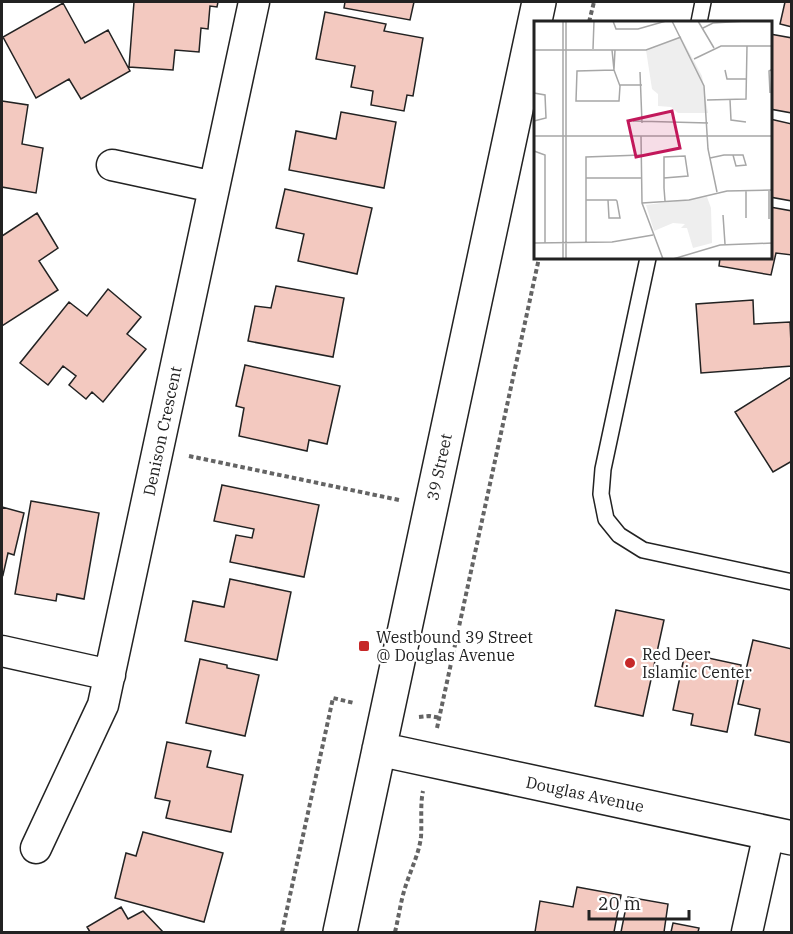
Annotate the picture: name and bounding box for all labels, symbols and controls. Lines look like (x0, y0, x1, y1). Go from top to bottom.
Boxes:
inset map (534, 21, 772, 260)
street label: Denison Crescent (138, 364, 186, 498)
street label: 39 Street (422, 431, 456, 502)
place label: Westbound 39 Street @ Douglas Avenue (376, 627, 533, 665)
marker: Westbound 39 Street @ Douglas Avenue (357, 639, 371, 653)
place label: Red Deer Islamic Center (642, 644, 751, 682)
marker: Red Deer Islamic Center (623, 656, 637, 670)
street label: Douglas Avenue (524, 772, 646, 816)
scale bar (589, 883, 690, 921)
text: 20 m (598, 892, 641, 915)

